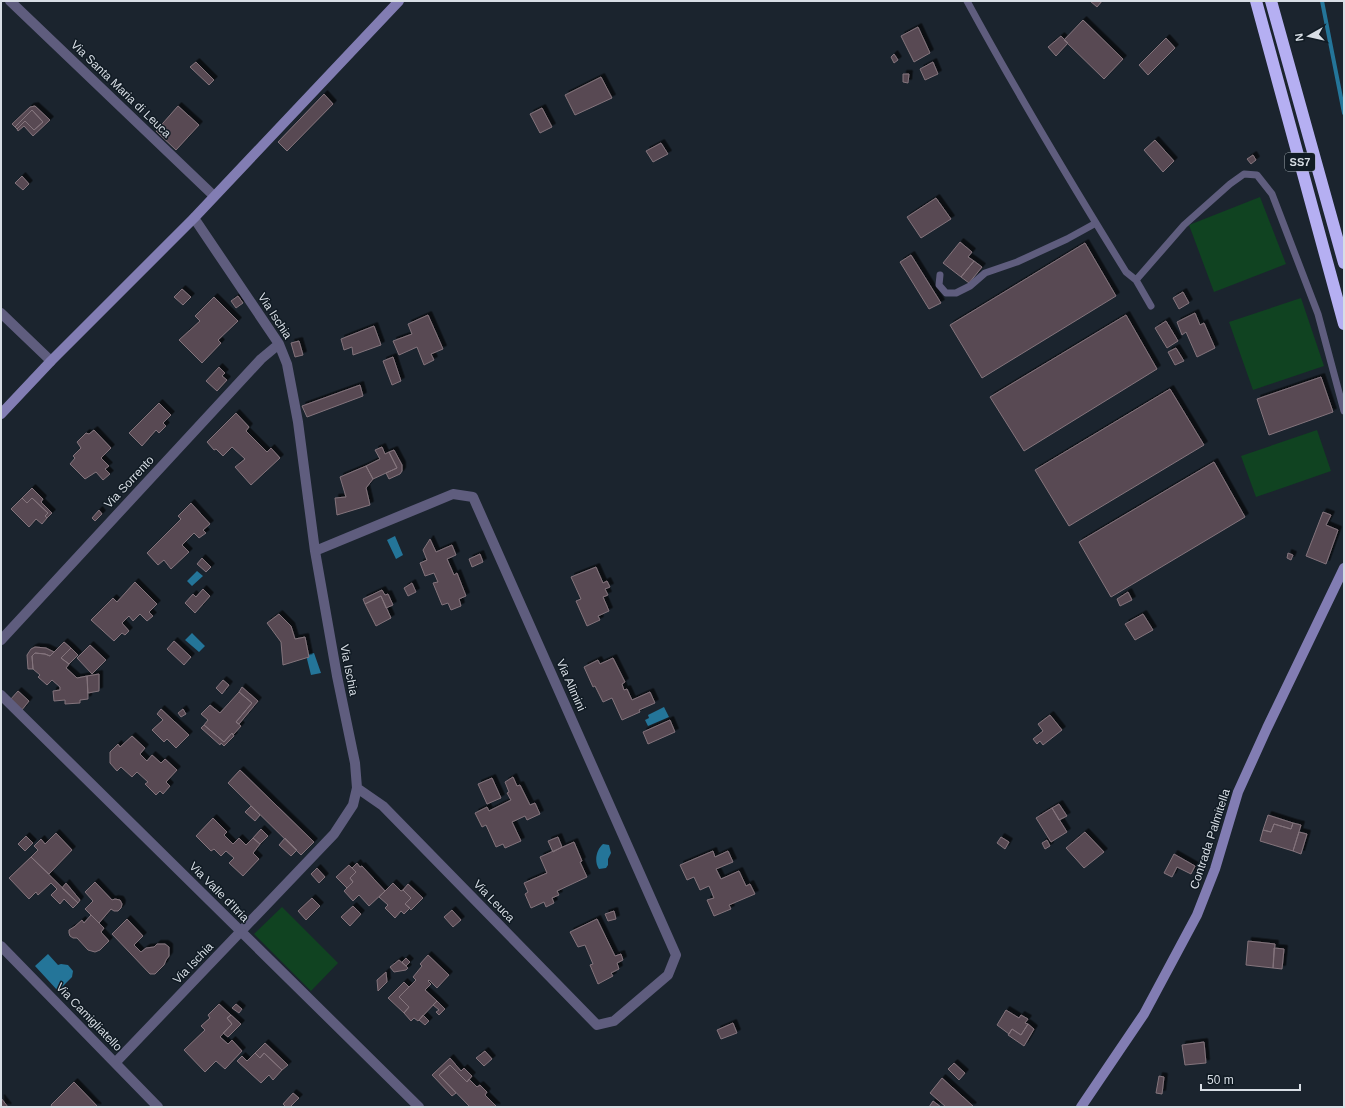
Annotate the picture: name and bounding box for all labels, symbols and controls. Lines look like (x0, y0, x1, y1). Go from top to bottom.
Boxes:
north arrow (1289, 16, 1329, 56)
text: N (1293, 33, 1306, 42)
street label: Via Santa Maria di Leuca (68, 37, 174, 141)
road number: SS7 (1285, 153, 1315, 171)
street label: Via Ischia (255, 290, 295, 342)
street label: Via Sorrento (101, 453, 157, 511)
street label: Via Ischia (337, 643, 361, 697)
street label: Via Alimini (553, 657, 589, 713)
street label: Contrada Palmitella (1187, 787, 1233, 891)
street label: Via Valle d'Itria (186, 859, 252, 925)
street label: Via Leuca (471, 877, 518, 925)
street label: Via Ischia (170, 939, 216, 986)
street label: Via Camigliatello (53, 980, 125, 1054)
scale bar (1201, 1066, 1300, 1092)
text: 50 m (1207, 1073, 1234, 1087)

